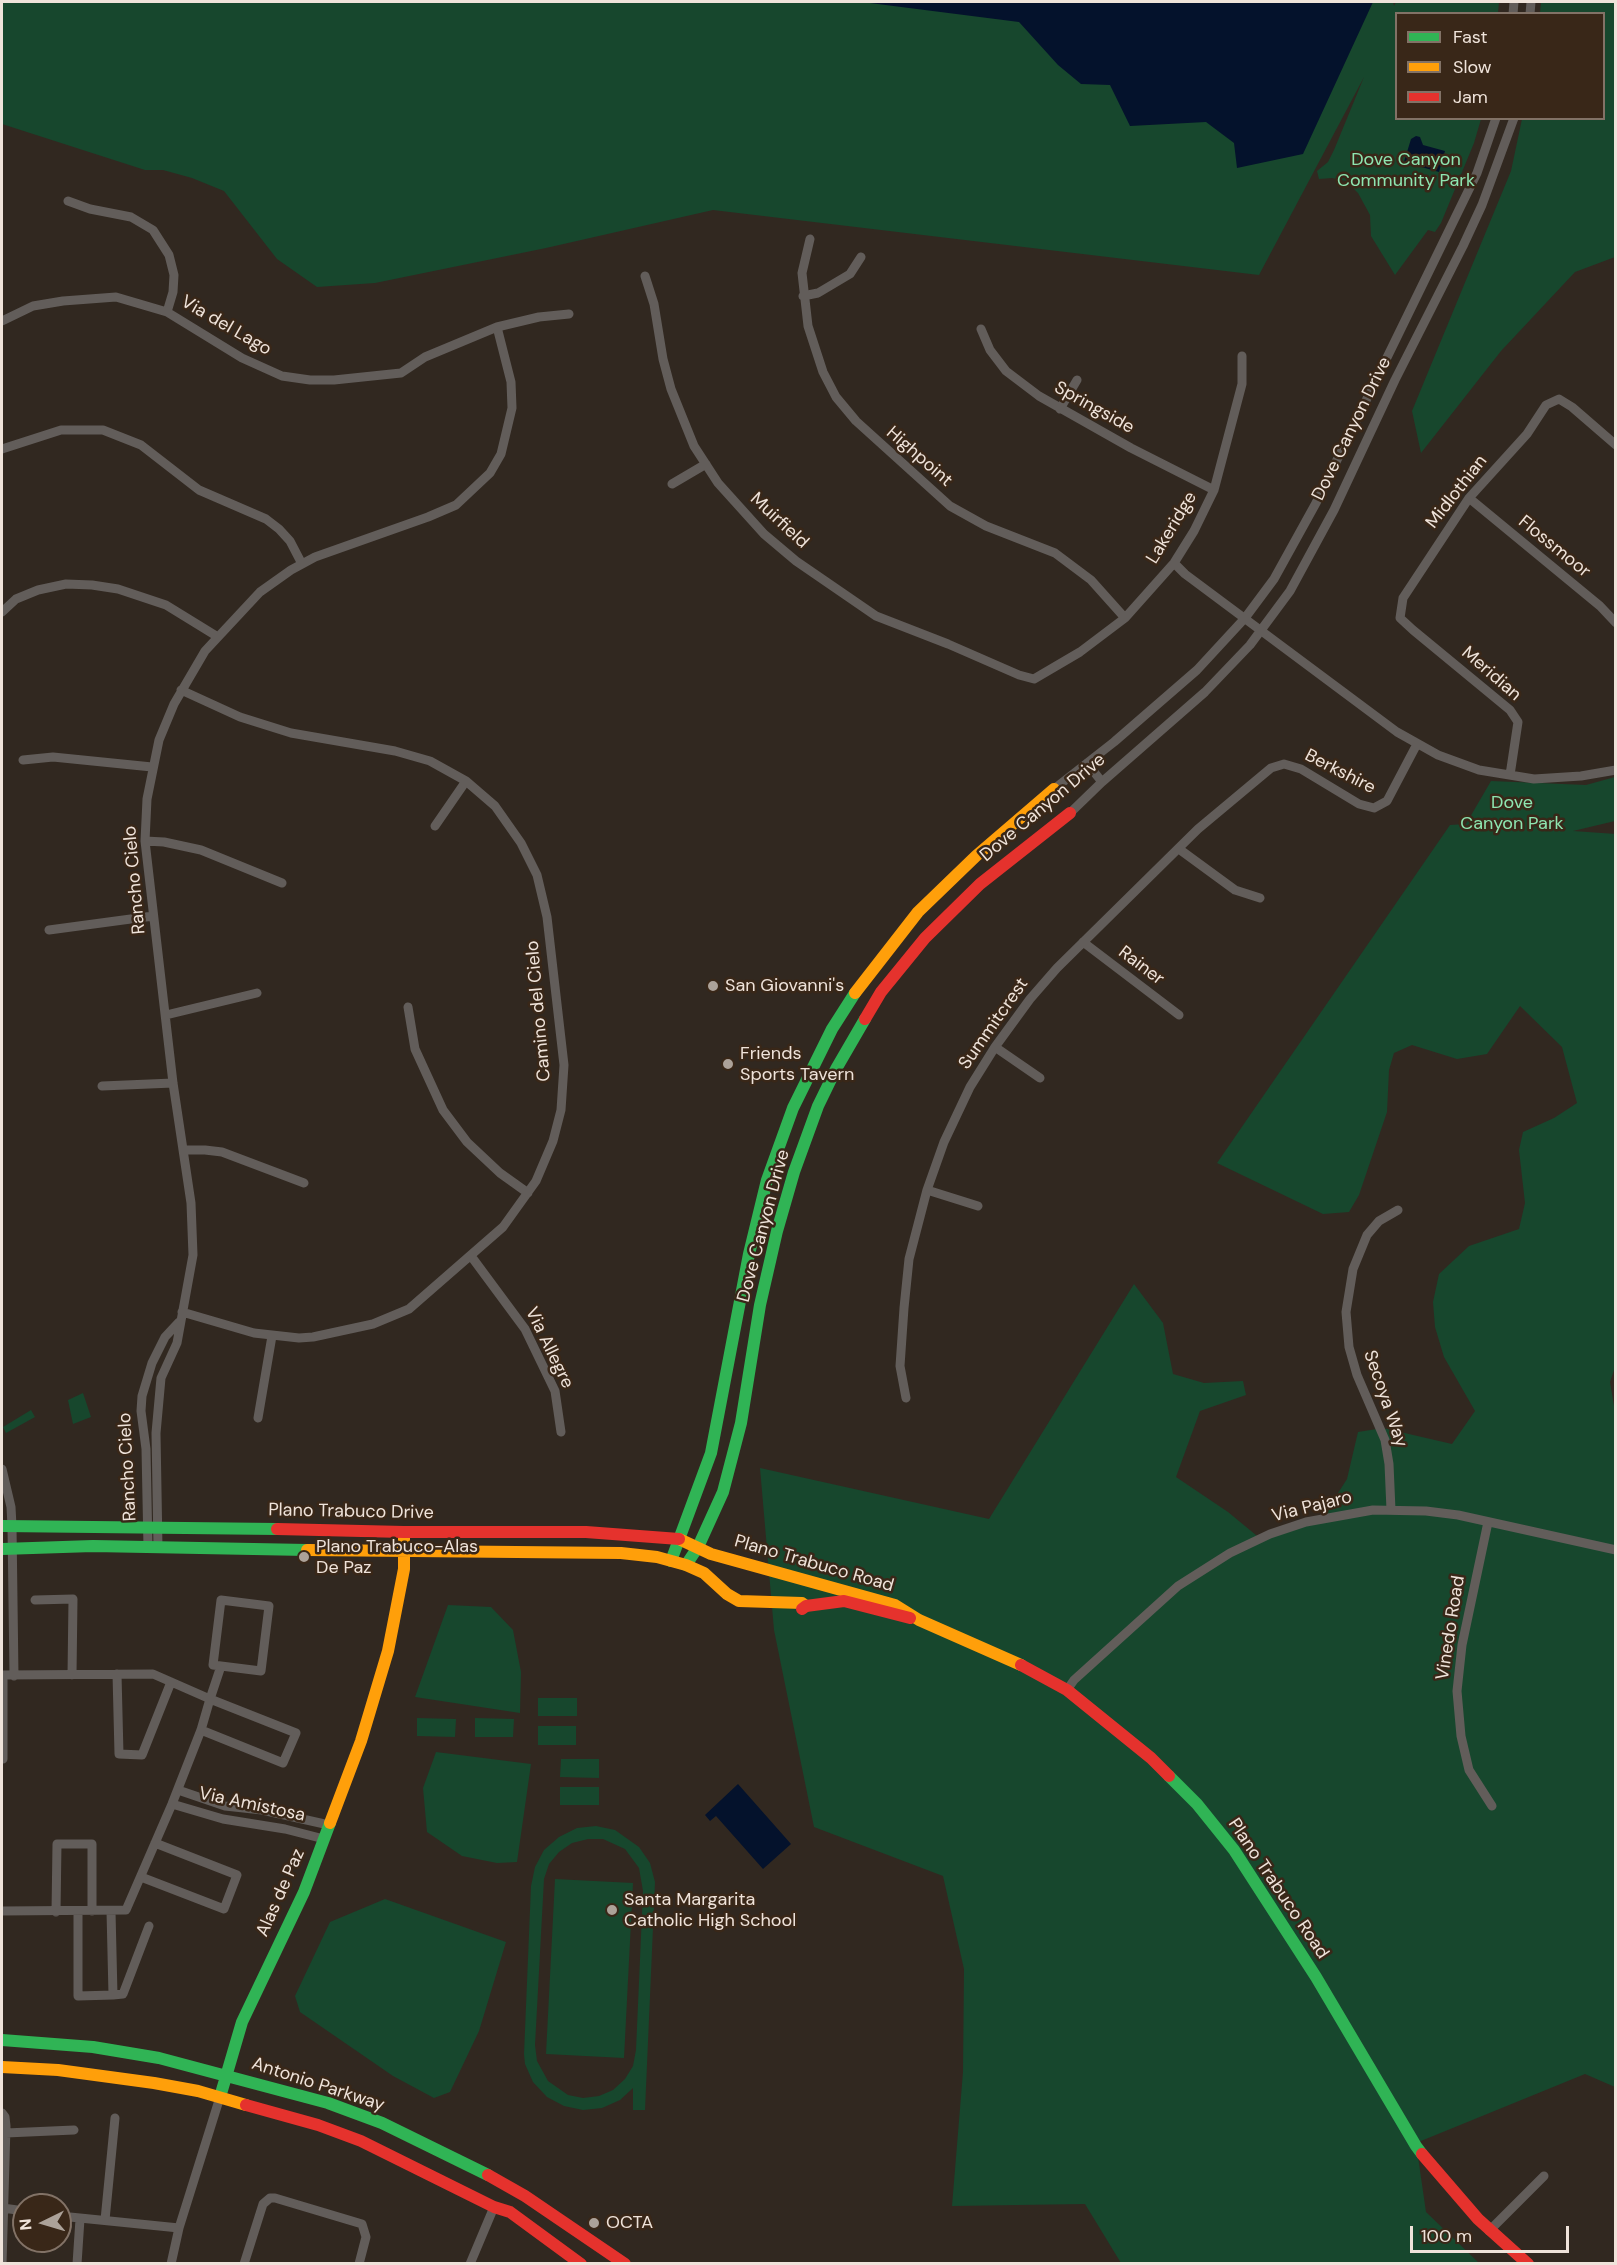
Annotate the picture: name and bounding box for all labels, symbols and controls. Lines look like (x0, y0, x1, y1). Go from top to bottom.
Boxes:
legend (1395, 12, 1605, 120)
text: Fast (1453, 25, 1488, 49)
text: Slow (1453, 55, 1492, 79)
text: Jam (1453, 85, 1488, 109)
park label: Dove Canyon Community Park (1337, 149, 1475, 192)
street label: Via del Lago (177, 291, 275, 361)
street label: Dove Canyon Drive (1308, 354, 1396, 504)
street label: Springside (1050, 377, 1138, 439)
street label: Highpoint (881, 422, 957, 492)
street label: Midlothian (1422, 451, 1492, 533)
street label: Lakeridge (1142, 488, 1202, 568)
street label: Muirfield (745, 489, 813, 553)
street label: Flossmoor (1514, 511, 1594, 583)
street label: Meridian (1457, 642, 1525, 706)
street label: Berkshire (1301, 745, 1379, 799)
street label: Dove Canyon Drive (976, 749, 1110, 867)
park label: Dove Canyon Park (1460, 792, 1564, 834)
street label: Rancho Cielo (119, 825, 151, 935)
street label: Camino del Cielo (522, 940, 556, 1082)
street label: Rainer (1114, 942, 1168, 990)
street label: Summitcrest (955, 974, 1033, 1074)
place label: San Giovanni's (725, 975, 844, 997)
marker: San Giovanni's (706, 979, 720, 993)
place label: Friends Sports Tavern (740, 1043, 854, 1086)
marker: Friends Sports Tavern (721, 1057, 735, 1071)
street label: Dove Canyon Drive (733, 1147, 795, 1305)
street label: Via Allegre (520, 1304, 578, 1392)
street label: Secoya Way (1358, 1348, 1412, 1450)
street label: Rancho Cielo (114, 1412, 142, 1522)
street label: Via Pajaro (1270, 1487, 1354, 1527)
street label: Plano Trabuco Drive (268, 1500, 434, 1524)
street label: Plano Trabuco Road (732, 1531, 896, 1597)
place label: Plano Trabuco-Alas De Paz (316, 1536, 478, 1578)
marker: Plano Trabuco-Alas De Paz (297, 1550, 311, 1564)
street label: Vinedo Road (1432, 1574, 1470, 1682)
street label: Via Amistosa (197, 1783, 307, 1827)
street label: Plano Trabuco Road (1223, 1815, 1333, 1963)
street label: Alas de Paz (252, 1846, 310, 1940)
place label: Santa Margarita Catholic High School (624, 1889, 796, 1932)
marker: Santa Margarita Catholic High School (605, 1903, 619, 1917)
street label: Antonio Parkway (249, 2053, 387, 2117)
north arrow (12, 2193, 72, 2253)
place label: OCTA (606, 2212, 653, 2234)
scale bar (1413, 2214, 1572, 2252)
marker: OCTA (587, 2216, 601, 2230)
text: N (15, 2218, 37, 2231)
text: 100 m (1421, 2224, 1472, 2248)

